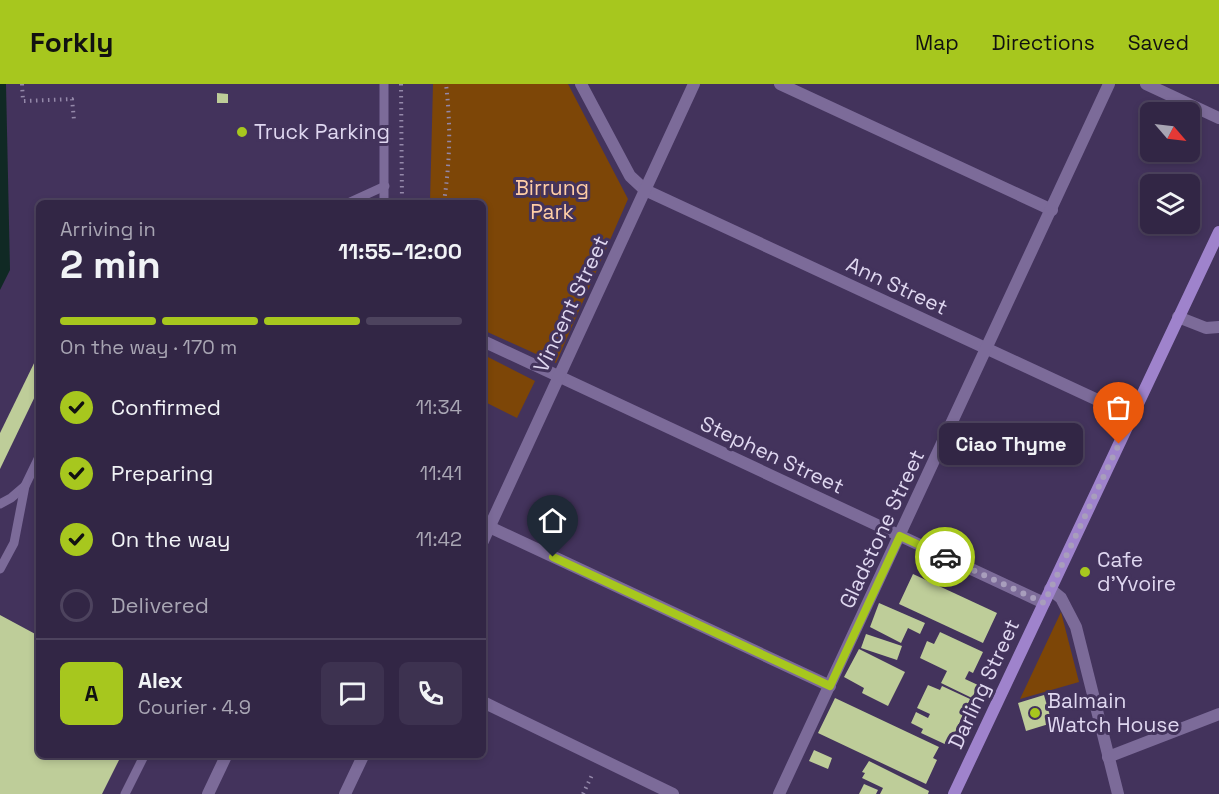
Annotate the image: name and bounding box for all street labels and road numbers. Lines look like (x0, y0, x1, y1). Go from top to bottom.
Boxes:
street label: Vincent Street (527, 231, 614, 376)
street label: Ann Street (842, 250, 952, 321)
street label: Stephen Street (696, 409, 849, 500)
street label: Gladstone Street (833, 445, 930, 613)
street label: Darling Street (942, 615, 1025, 753)

